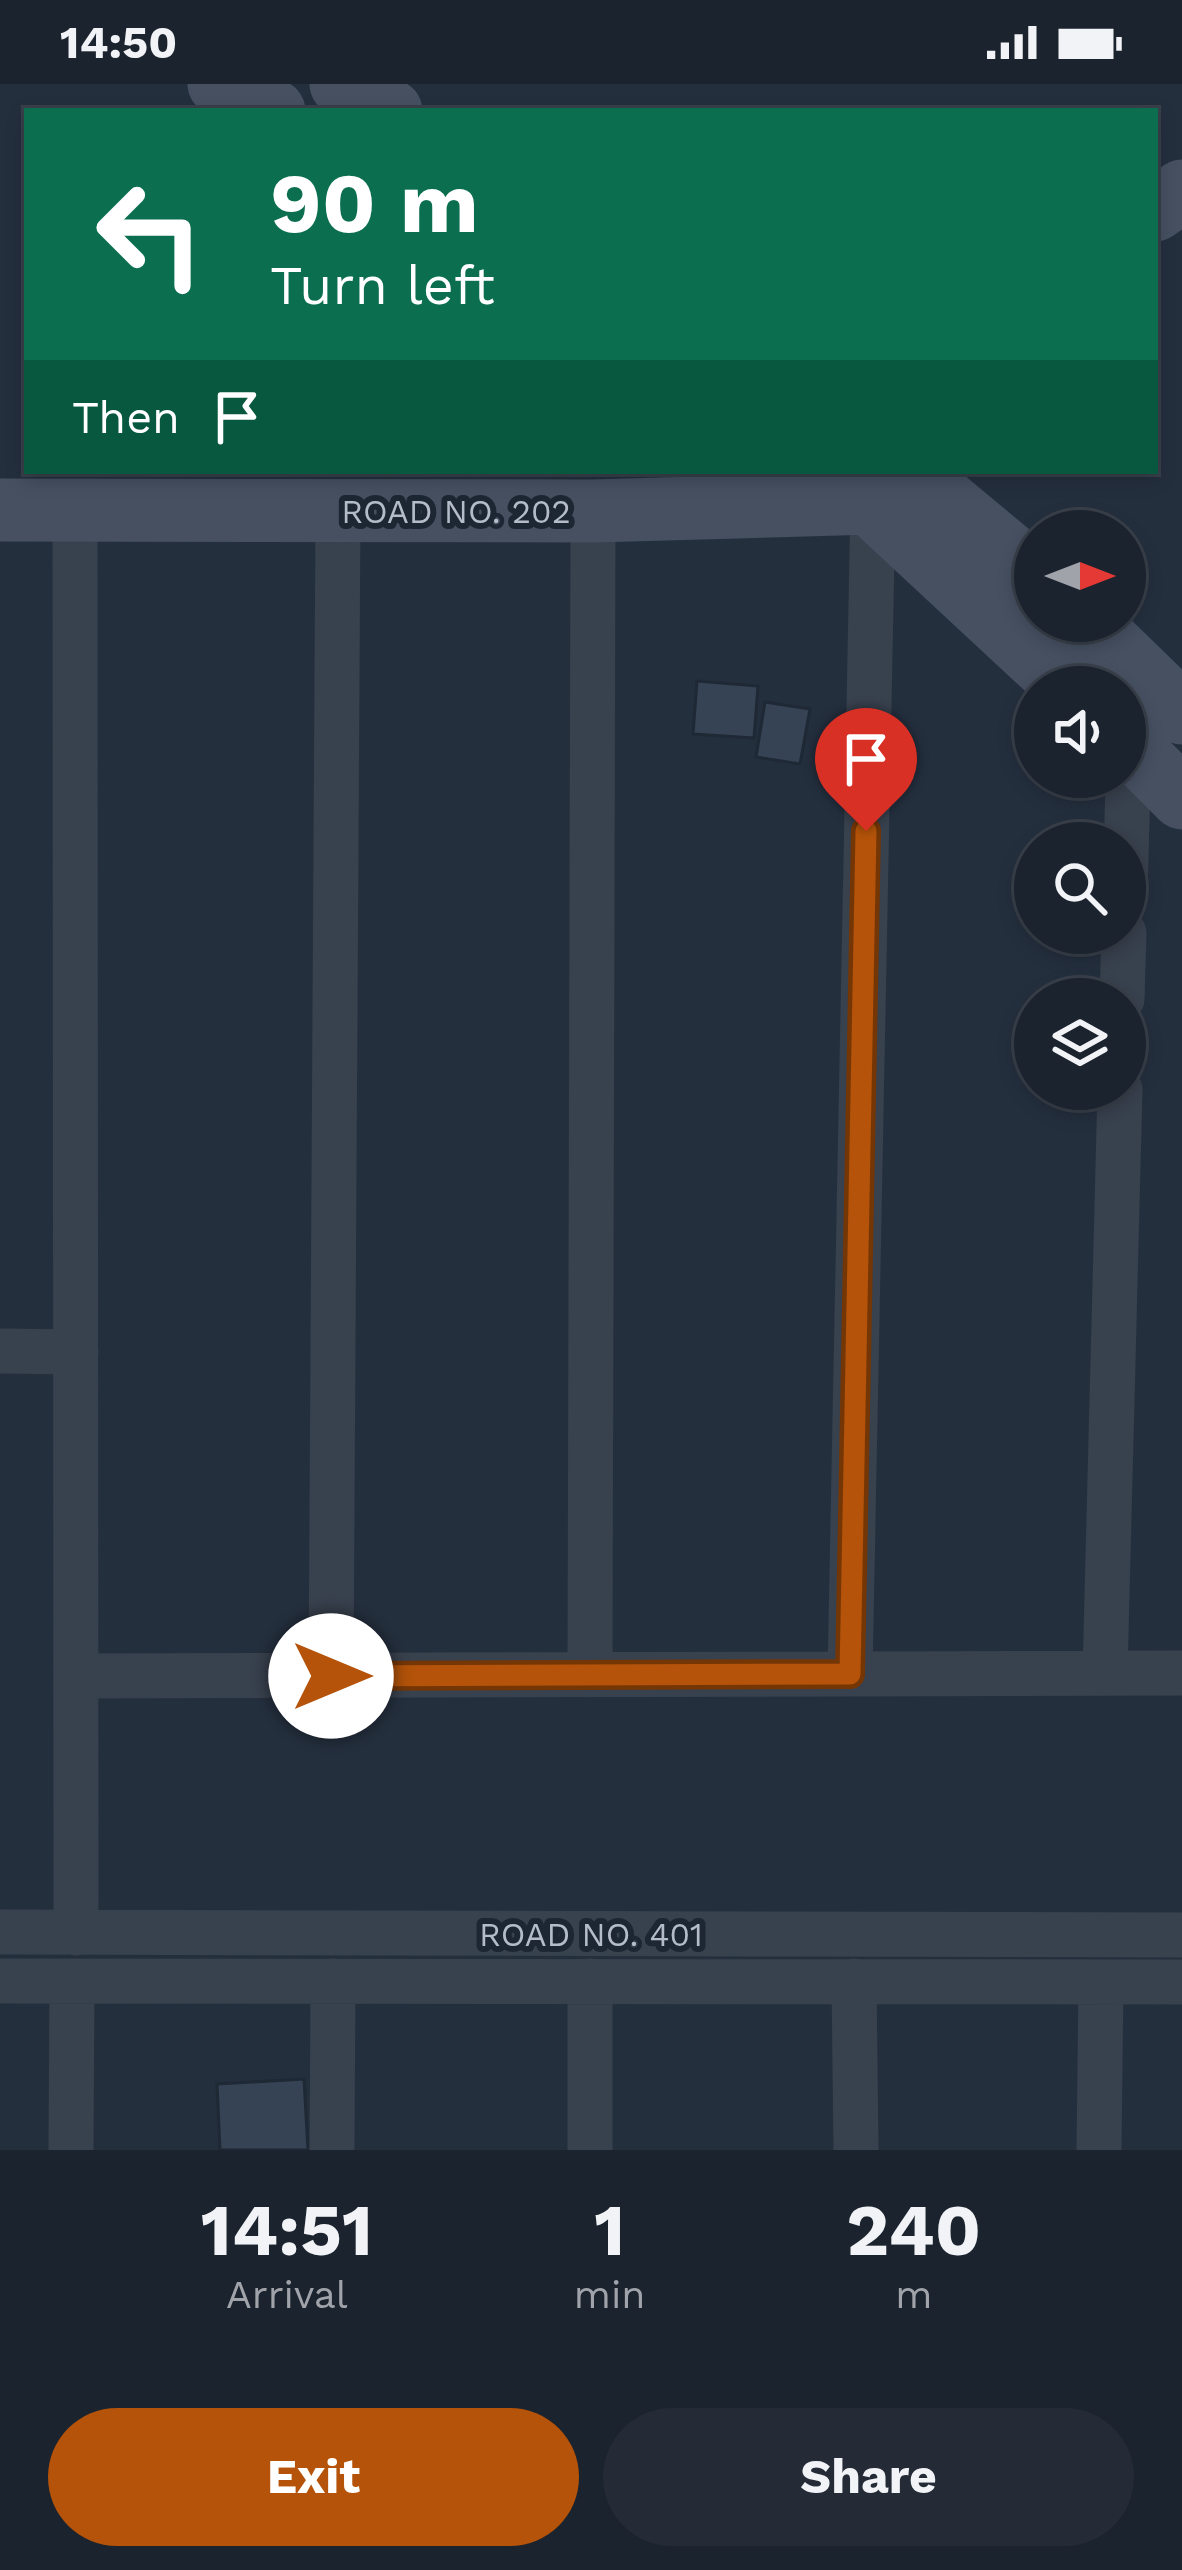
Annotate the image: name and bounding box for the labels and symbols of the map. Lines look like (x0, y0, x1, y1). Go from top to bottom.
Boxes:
street label: ROAD NO. 202 (341, 492, 571, 531)
north arrow (1014, 510, 1146, 642)
pin (815, 708, 917, 831)
position arrow (268, 1613, 394, 1739)
street label: ROAD NO. 401 (479, 1915, 703, 1954)

